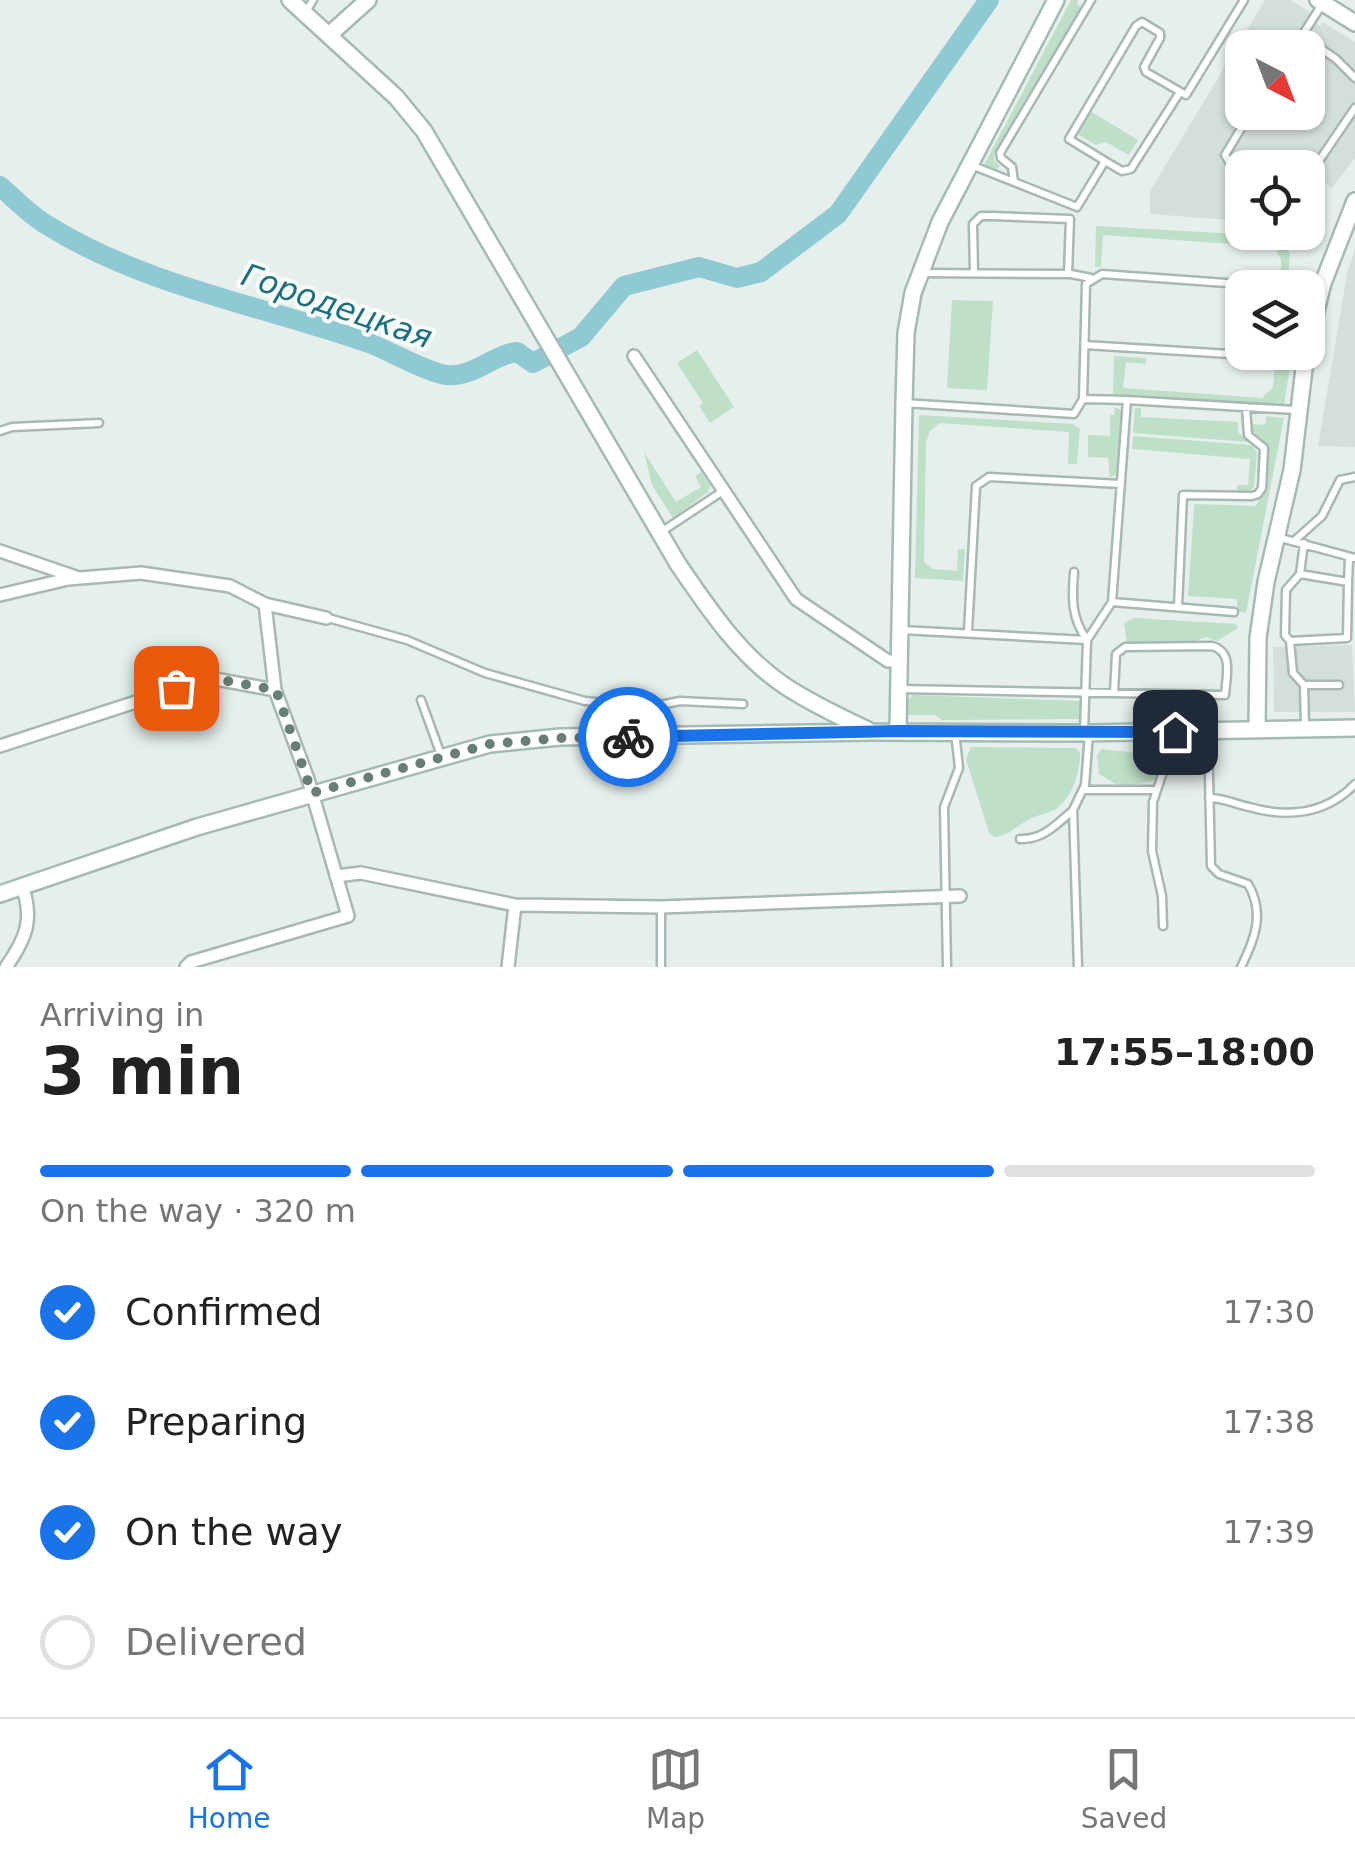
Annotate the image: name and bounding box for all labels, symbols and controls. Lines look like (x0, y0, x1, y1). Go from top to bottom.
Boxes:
north arrow (1225, 30, 1325, 130)
map controls (1225, 30, 1325, 370)
button: locate (1225, 150, 1325, 250)
water label: Городецкая (237, 256, 437, 356)
button: layers (1225, 270, 1325, 370)
pin (134, 646, 219, 731)
icon: bag (149, 661, 204, 716)
courier (578, 687, 678, 787)
pin (1133, 690, 1218, 775)
icon: home (1148, 705, 1203, 760)
icon: bike (601, 710, 656, 765)
text: Arriving in (40, 996, 204, 1034)
text: 17:55–18:00 (1054, 1030, 1315, 1074)
text: 3 min (40, 1034, 244, 1109)
text: On the way · 320 m (40, 1192, 356, 1230)
icon: check (40, 1285, 95, 1340)
text: Confirmed (125, 1290, 322, 1334)
text: 17:30 (1223, 1293, 1315, 1331)
icon: check (40, 1395, 95, 1450)
text: Preparing (125, 1400, 307, 1444)
text: 17:38 (1223, 1403, 1315, 1441)
icon: check (40, 1505, 95, 1560)
text: On the way (125, 1510, 342, 1554)
text: 17:39 (1223, 1513, 1315, 1551)
text: Delivered (125, 1620, 307, 1664)
tab: Home (188, 1742, 270, 1835)
tab: Map (646, 1742, 705, 1835)
tab: Saved (1081, 1742, 1167, 1835)

